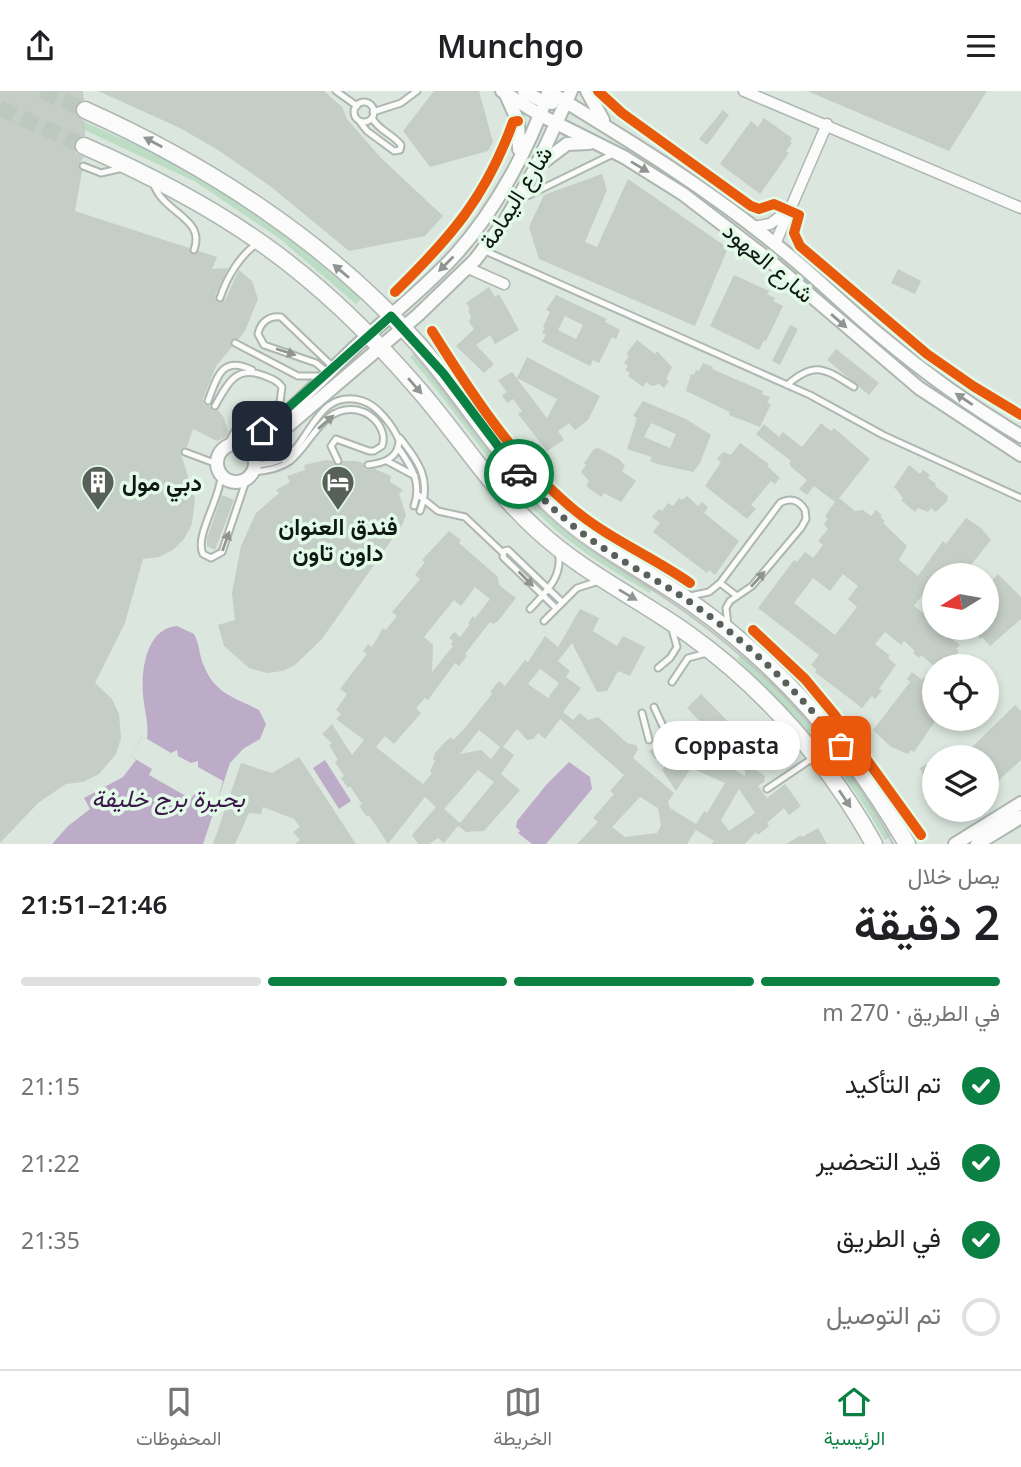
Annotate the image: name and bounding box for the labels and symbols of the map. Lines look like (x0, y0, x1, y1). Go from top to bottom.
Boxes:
one-way arrow (144, 136, 163, 148)
street label: شارع اليمامة (471, 139, 560, 255)
one-way arrow (630, 161, 649, 173)
street label: شارع العهود (716, 214, 821, 310)
one-way arrow (438, 256, 454, 272)
one-way arrow (332, 264, 349, 279)
one-way arrow (830, 313, 847, 328)
one-way arrow (276, 348, 297, 358)
one-way arrow (407, 377, 422, 394)
one-way arrow (955, 392, 973, 406)
pin (232, 401, 292, 461)
one-way arrow (317, 414, 335, 430)
courier (484, 439, 554, 509)
building icon: دبي مول (79, 463, 117, 512)
hotel icon: فندق العنوان داون تاون (319, 463, 357, 512)
place label: دبي مول (122, 466, 202, 503)
place label: فندق العنوان داون تاون (278, 510, 398, 568)
one-way arrow (220, 530, 231, 551)
north arrow (922, 563, 999, 641)
one-way arrow (750, 570, 766, 588)
one-way arrow (517, 571, 534, 588)
one-way arrow (618, 588, 637, 601)
pin (811, 716, 871, 776)
callout: Coppasta (652, 721, 799, 771)
water label: بحيرة برج خليفة (91, 781, 246, 816)
one-way arrow (838, 789, 851, 808)

